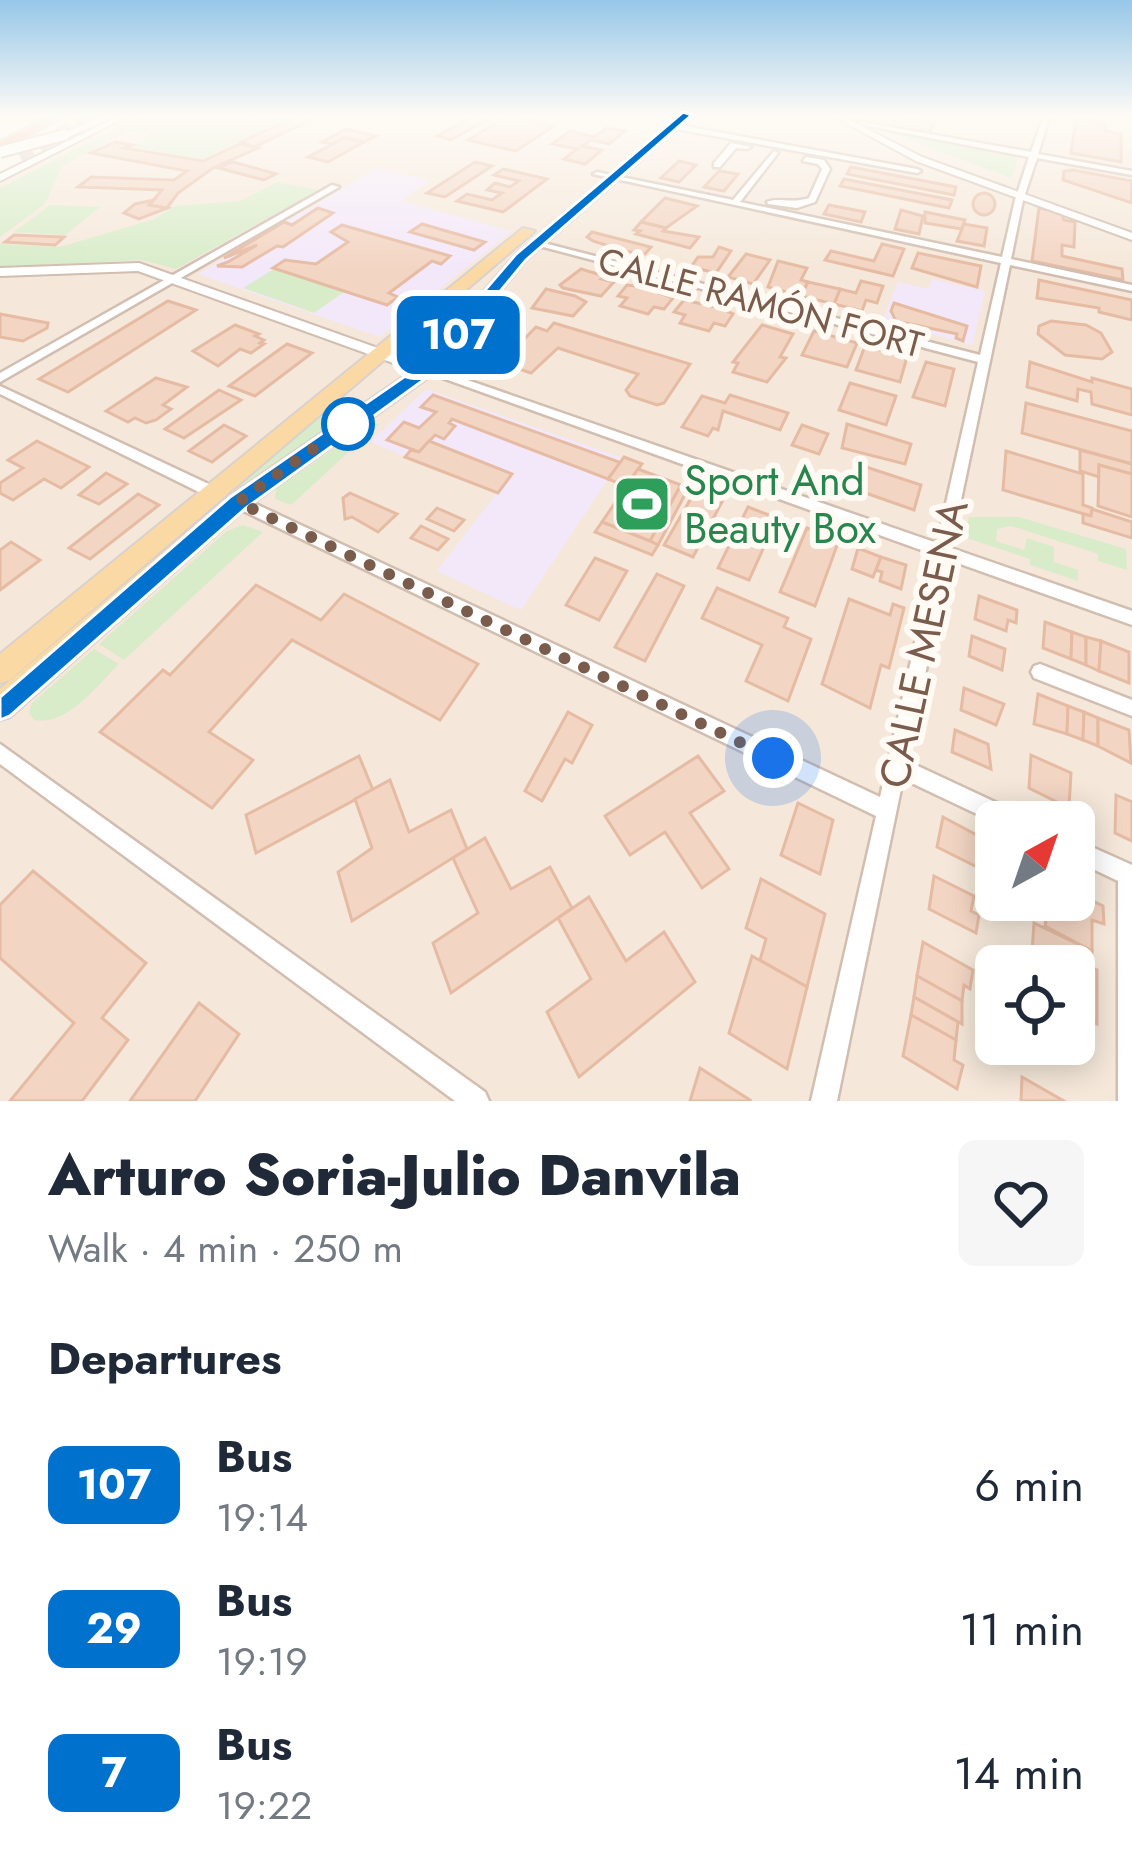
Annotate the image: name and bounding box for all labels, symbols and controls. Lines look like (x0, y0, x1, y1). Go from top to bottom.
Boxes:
street label: CALLE RAMÓN FORT (593, 234, 929, 370)
line badge: 107 (389, 296, 527, 374)
text: 107 (421, 304, 495, 365)
unlabelled marker (323, 399, 373, 449)
place label: Sport And Beauty Box (684, 450, 876, 559)
sports icon: Sport And Beauty Box (611, 473, 673, 535)
street label: CALLE MESENA (863, 494, 984, 794)
your location (743, 728, 803, 788)
north arrow (975, 801, 1095, 921)
map controls (975, 801, 1095, 1065)
button: locate (975, 945, 1095, 1065)
text: Arturo Soria-Julio Danvila (48, 1134, 741, 1216)
button: heart (958, 1140, 1084, 1266)
text: Walk · 4 min · 250 m (48, 1220, 403, 1277)
text: Departures (48, 1326, 282, 1391)
text: Bus (216, 1424, 292, 1489)
text: 6 min (974, 1453, 1084, 1518)
text: 107 (77, 1454, 151, 1515)
text: 19:14 (216, 1489, 308, 1546)
text: Bus (216, 1568, 292, 1633)
text: 11 min (960, 1597, 1084, 1662)
text: 29 (86, 1598, 142, 1659)
text: 19:19 (216, 1633, 308, 1690)
text: Bus (216, 1712, 292, 1777)
text: 14 min (954, 1741, 1084, 1806)
text: 7 (101, 1742, 127, 1803)
text: 19:22 (216, 1777, 312, 1834)

